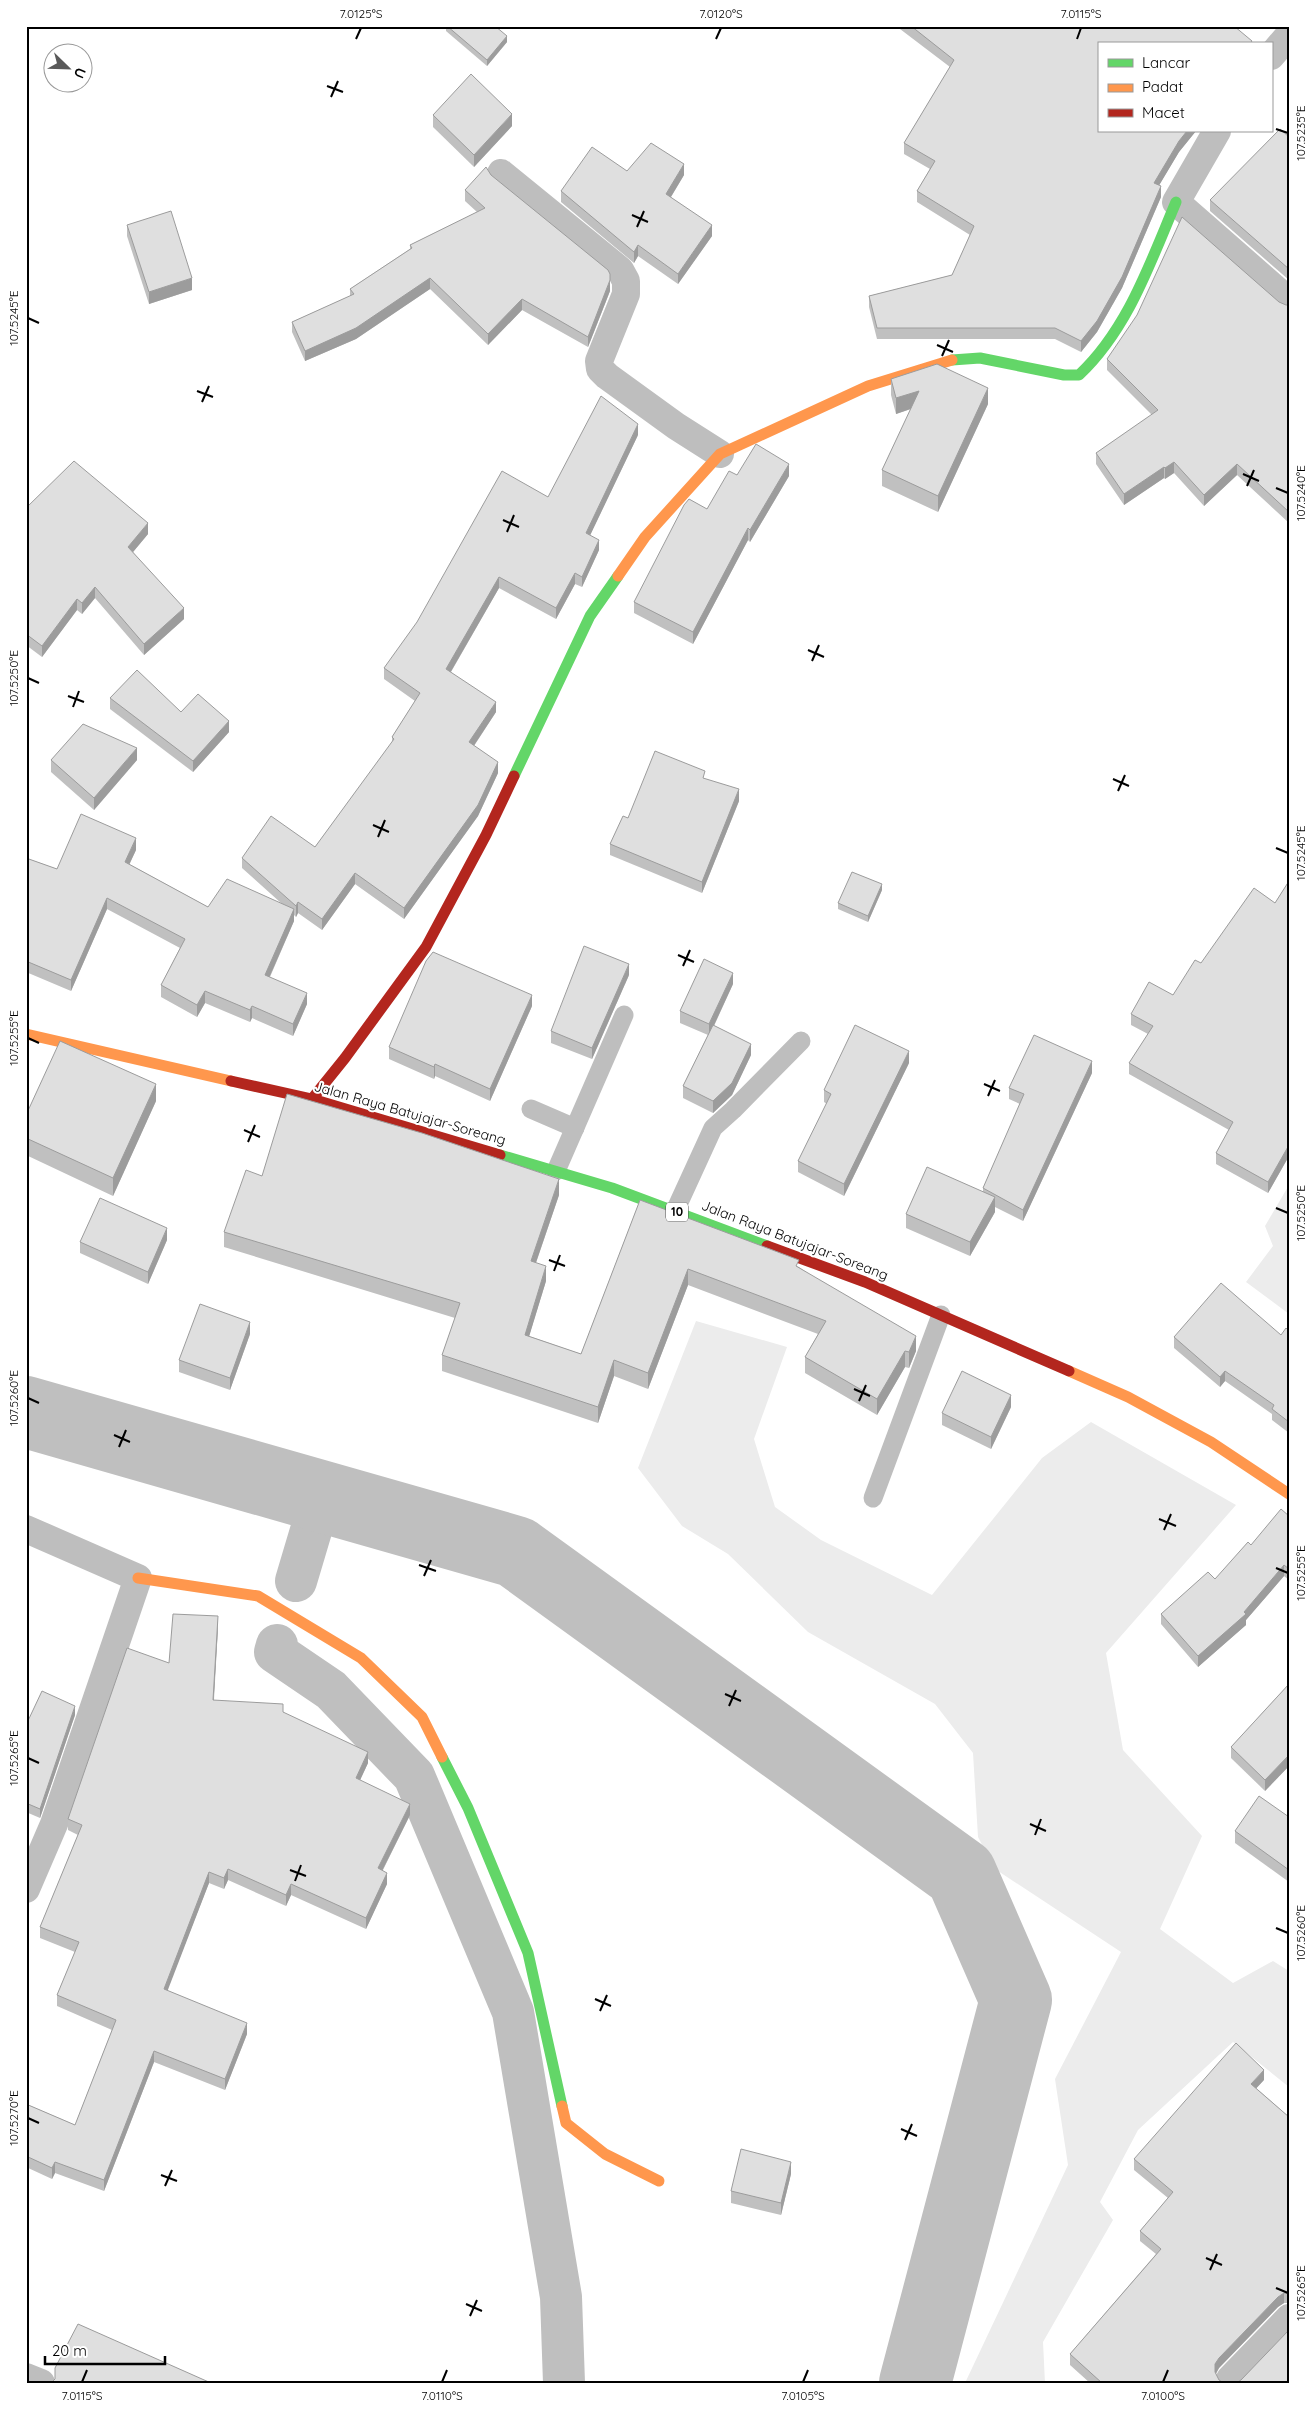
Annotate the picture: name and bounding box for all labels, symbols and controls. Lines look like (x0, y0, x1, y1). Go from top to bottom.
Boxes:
text: 7.0125°S (339, 6, 383, 21)
text: 7.0120°S (699, 6, 743, 21)
text: 7.0115°S (1061, 6, 1102, 21)
north arrow (42, 42, 92, 92)
legend (1098, 42, 1272, 132)
text: Lancar (1142, 53, 1191, 72)
text: U (70, 65, 90, 81)
text: Padat (1142, 77, 1183, 96)
text: Macet (1142, 103, 1185, 122)
text: 107.5235°E (1293, 105, 1308, 161)
text: 107.5245°E (6, 290, 21, 346)
text: 107.5240°E (1293, 465, 1308, 521)
text: 107.5250°E (6, 650, 21, 706)
text: 107.5245°E (1293, 825, 1308, 881)
text: 107.5255°E (6, 1010, 21, 1066)
street label: Jalan Raya Batujajar-Soreang (312, 1077, 508, 1149)
text: 107.5250°E (1293, 1185, 1308, 1241)
street label: Jalan Raya Batujajar-Soreang (699, 1196, 891, 1284)
road number: 10 (666, 1202, 688, 1222)
text: 107.5260°E (6, 1370, 21, 1426)
text: 107.5255°E (1293, 1545, 1308, 1601)
text: 107.5265°E (6, 1730, 21, 1786)
text: 107.5260°E (1293, 1905, 1308, 1961)
text: 107.5270°E (6, 2090, 21, 2146)
text: 107.5265°E (1293, 2265, 1308, 2321)
scale bar (45, 2334, 165, 2366)
text: 20 m (52, 2341, 87, 2360)
text: 7.0115°S (62, 2388, 103, 2403)
text: 7.0110°S (421, 2388, 463, 2403)
text: 7.0105°S (781, 2388, 825, 2403)
text: 7.0100°S (1141, 2388, 1185, 2403)

